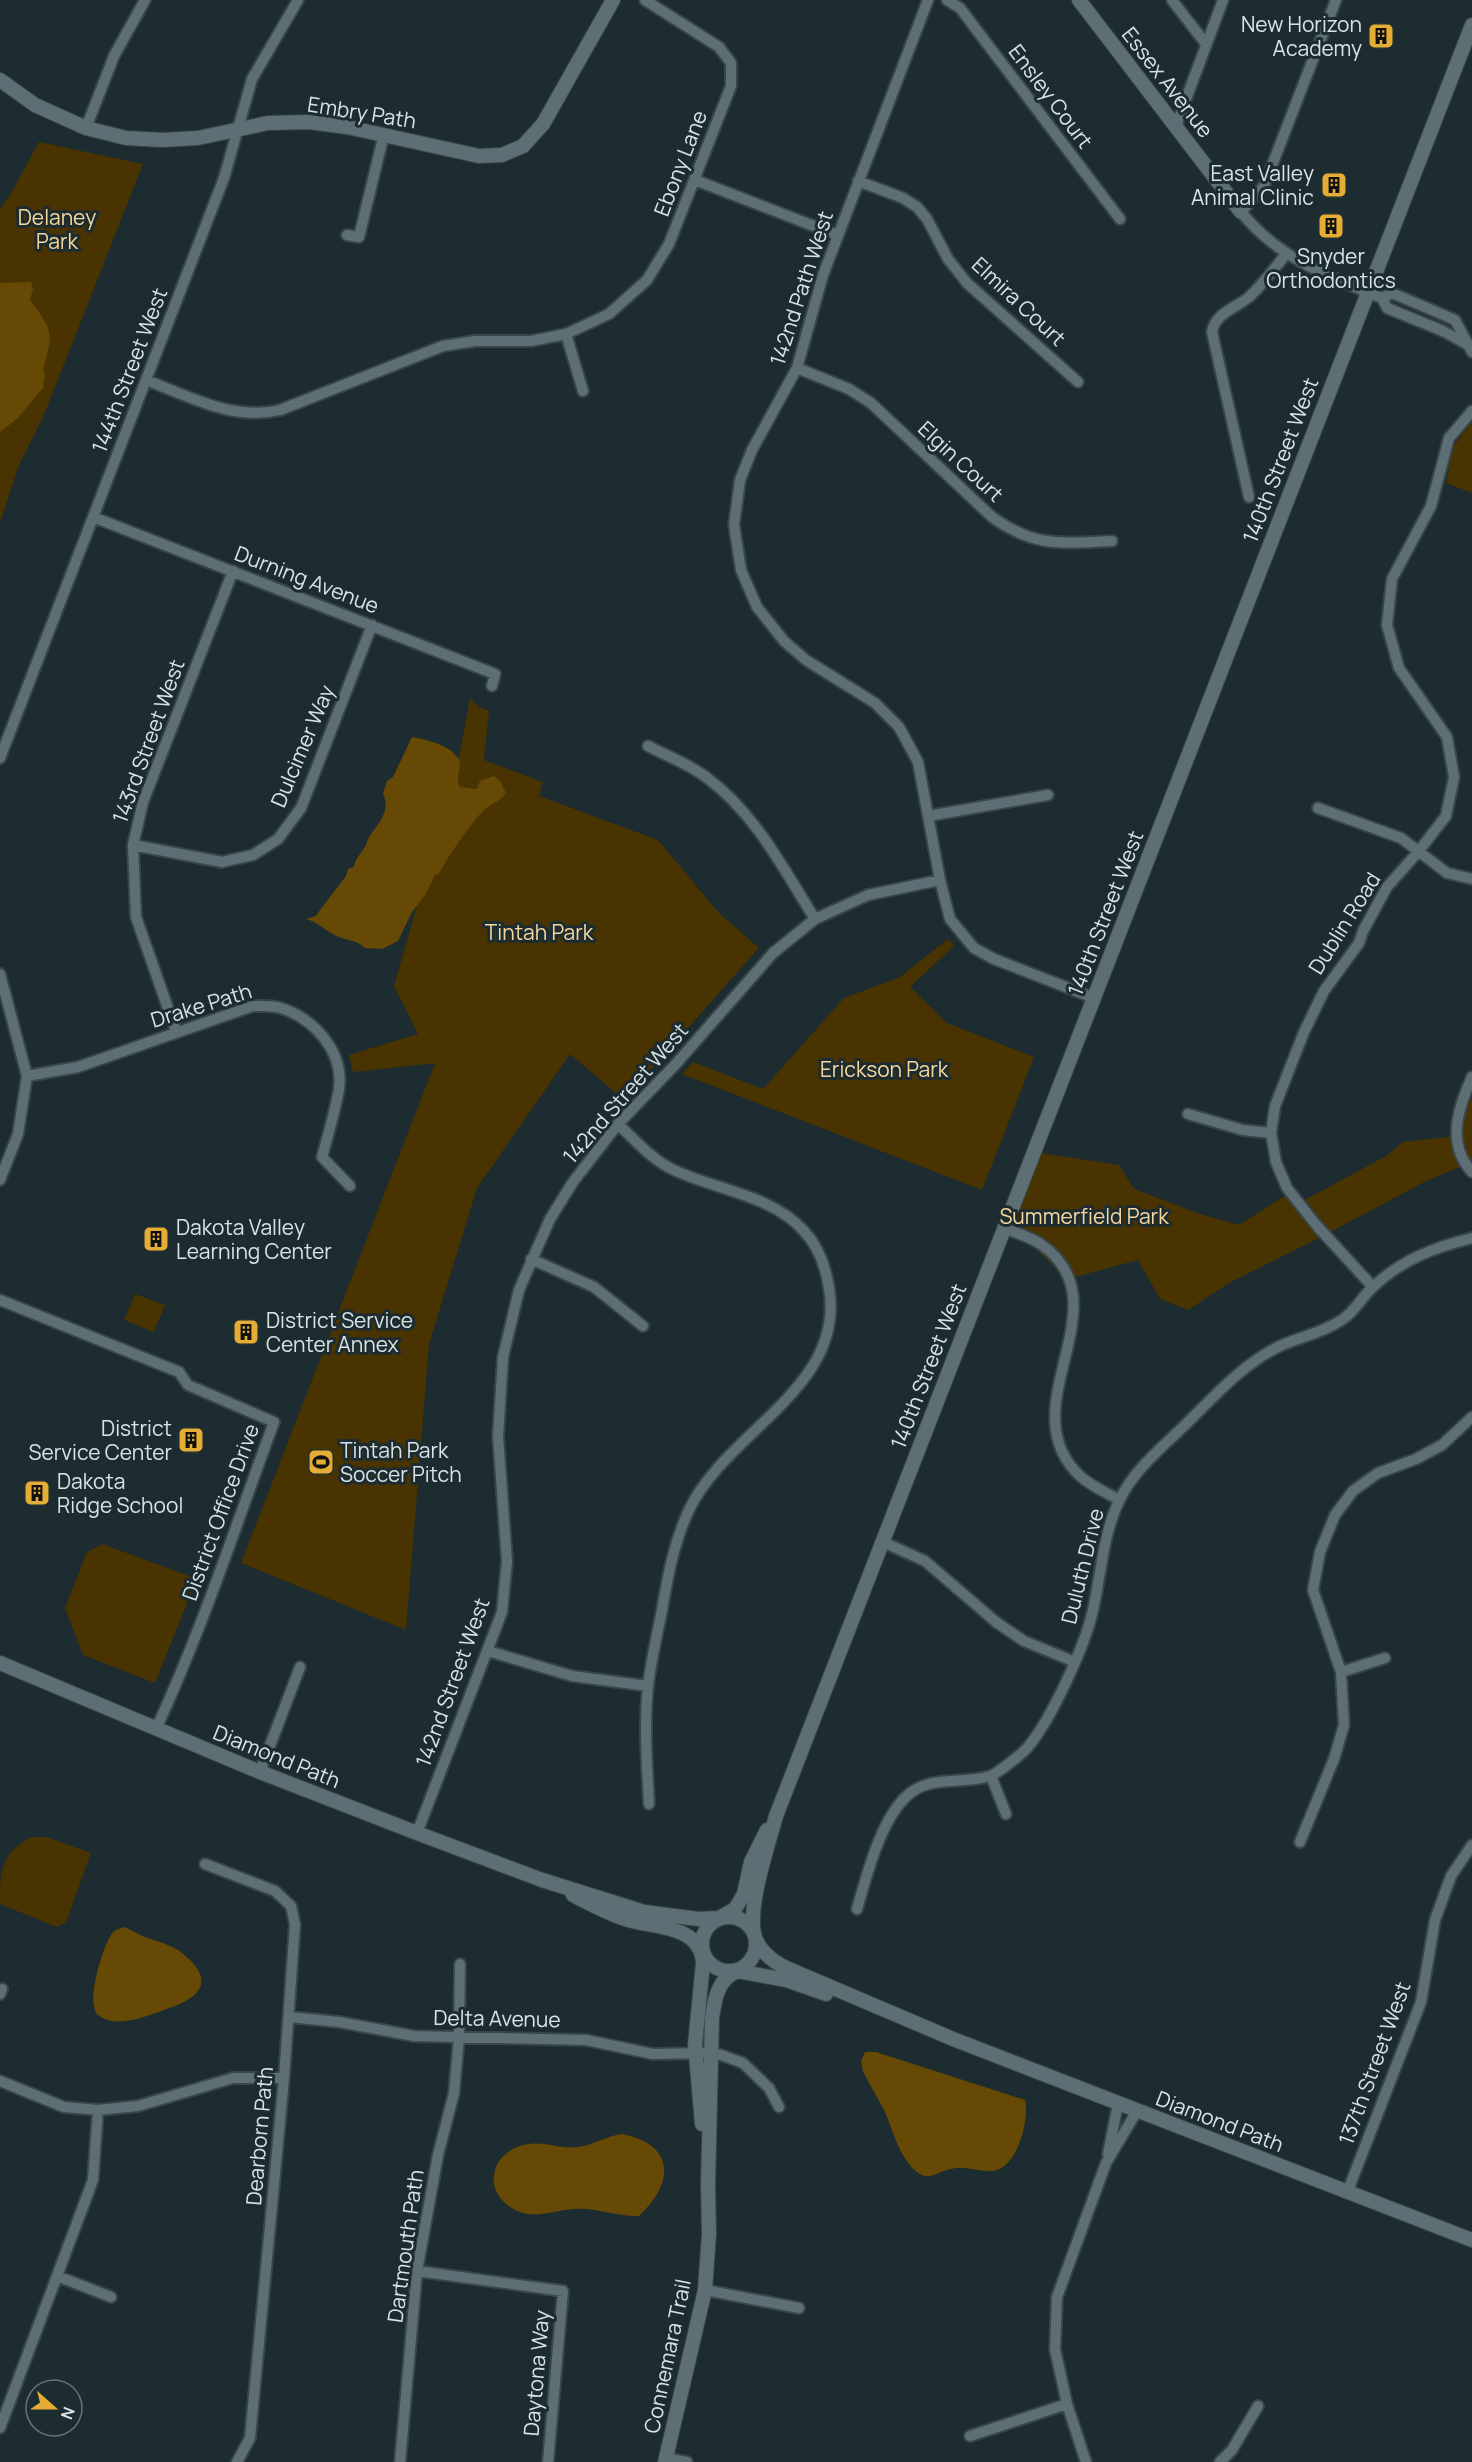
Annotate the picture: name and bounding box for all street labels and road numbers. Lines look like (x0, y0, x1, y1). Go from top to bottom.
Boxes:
street label: Essex Avenue (1116, 21, 1220, 143)
street label: Ensley Court (1003, 38, 1099, 154)
street label: Embry Path (306, 90, 418, 134)
street label: Ebony Lane (647, 106, 713, 220)
street label: 142nd Path West (763, 207, 839, 369)
street label: Elmira Court (966, 250, 1072, 352)
street label: 144th Street West (85, 284, 173, 456)
street label: 140th Street West (1236, 374, 1324, 546)
street label: Elgin Court (912, 414, 1010, 508)
street label: Durning Avenue (231, 539, 383, 619)
street label: 143rd Street West (105, 655, 191, 827)
street label: Dulcimer Way (264, 681, 340, 811)
street label: 140th Street West (1061, 827, 1149, 999)
street label: Dublin Road (1302, 867, 1386, 979)
street label: Drake Path (147, 976, 255, 1034)
street label: 142nd Street West (556, 1017, 694, 1169)
street label: 140th Street West (884, 1280, 972, 1452)
street label: District Office Drive (175, 1420, 265, 1604)
street label: Duluth Drive (1054, 1505, 1110, 1627)
street label: 142nd Street West (408, 1594, 496, 1770)
street label: Diamond Path (209, 1718, 345, 1794)
street label: 137th Street West (1332, 1978, 1416, 2148)
street label: Delta Avenue (433, 2003, 561, 2033)
street label: Dearborn Path (239, 2065, 279, 2207)
street label: Diamond Path (1152, 2084, 1288, 2158)
street label: Dartmouth Path (380, 2168, 430, 2324)
street label: Connemara Trail (637, 2276, 697, 2436)
street label: Daytona Way (517, 2309, 555, 2437)

